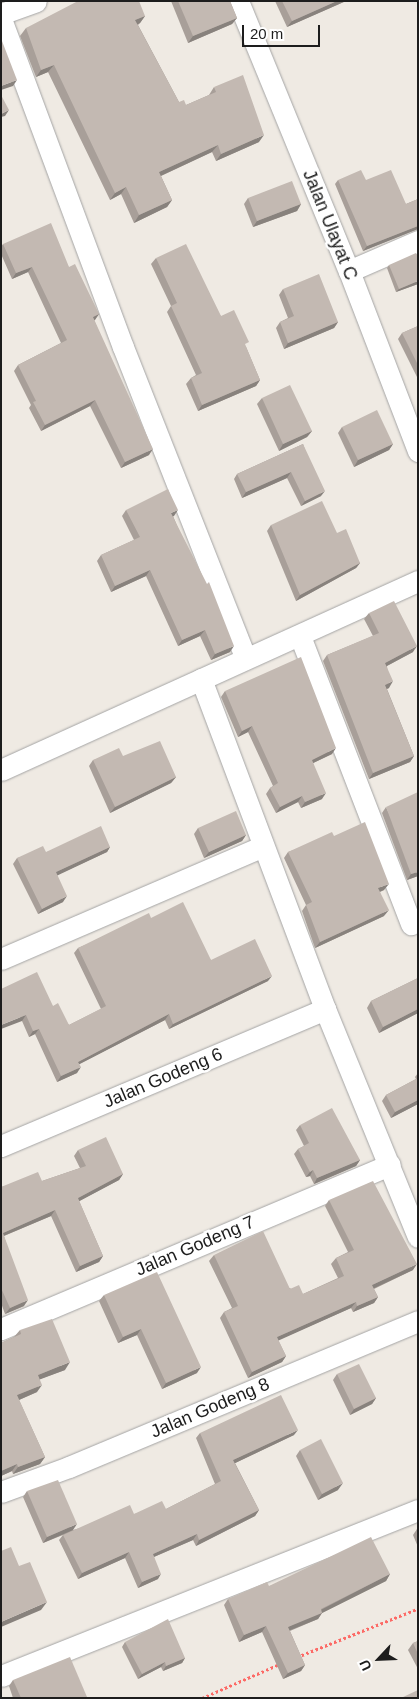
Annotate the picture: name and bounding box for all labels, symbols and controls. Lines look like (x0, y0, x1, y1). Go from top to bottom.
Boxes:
scale bar (244, 15, 322, 47)
text: 20 m (250, 25, 283, 42)
street label: Jalan Ulayat C (298, 167, 362, 283)
street label: Jalan Godeng 6 (100, 1043, 226, 1113)
street label: Jalan Godeng 7 (132, 1211, 258, 1281)
street label: Jalan Godeng 8 (147, 1373, 273, 1443)
north arrow (354, 1634, 404, 1684)
text: U (356, 1657, 375, 1673)

